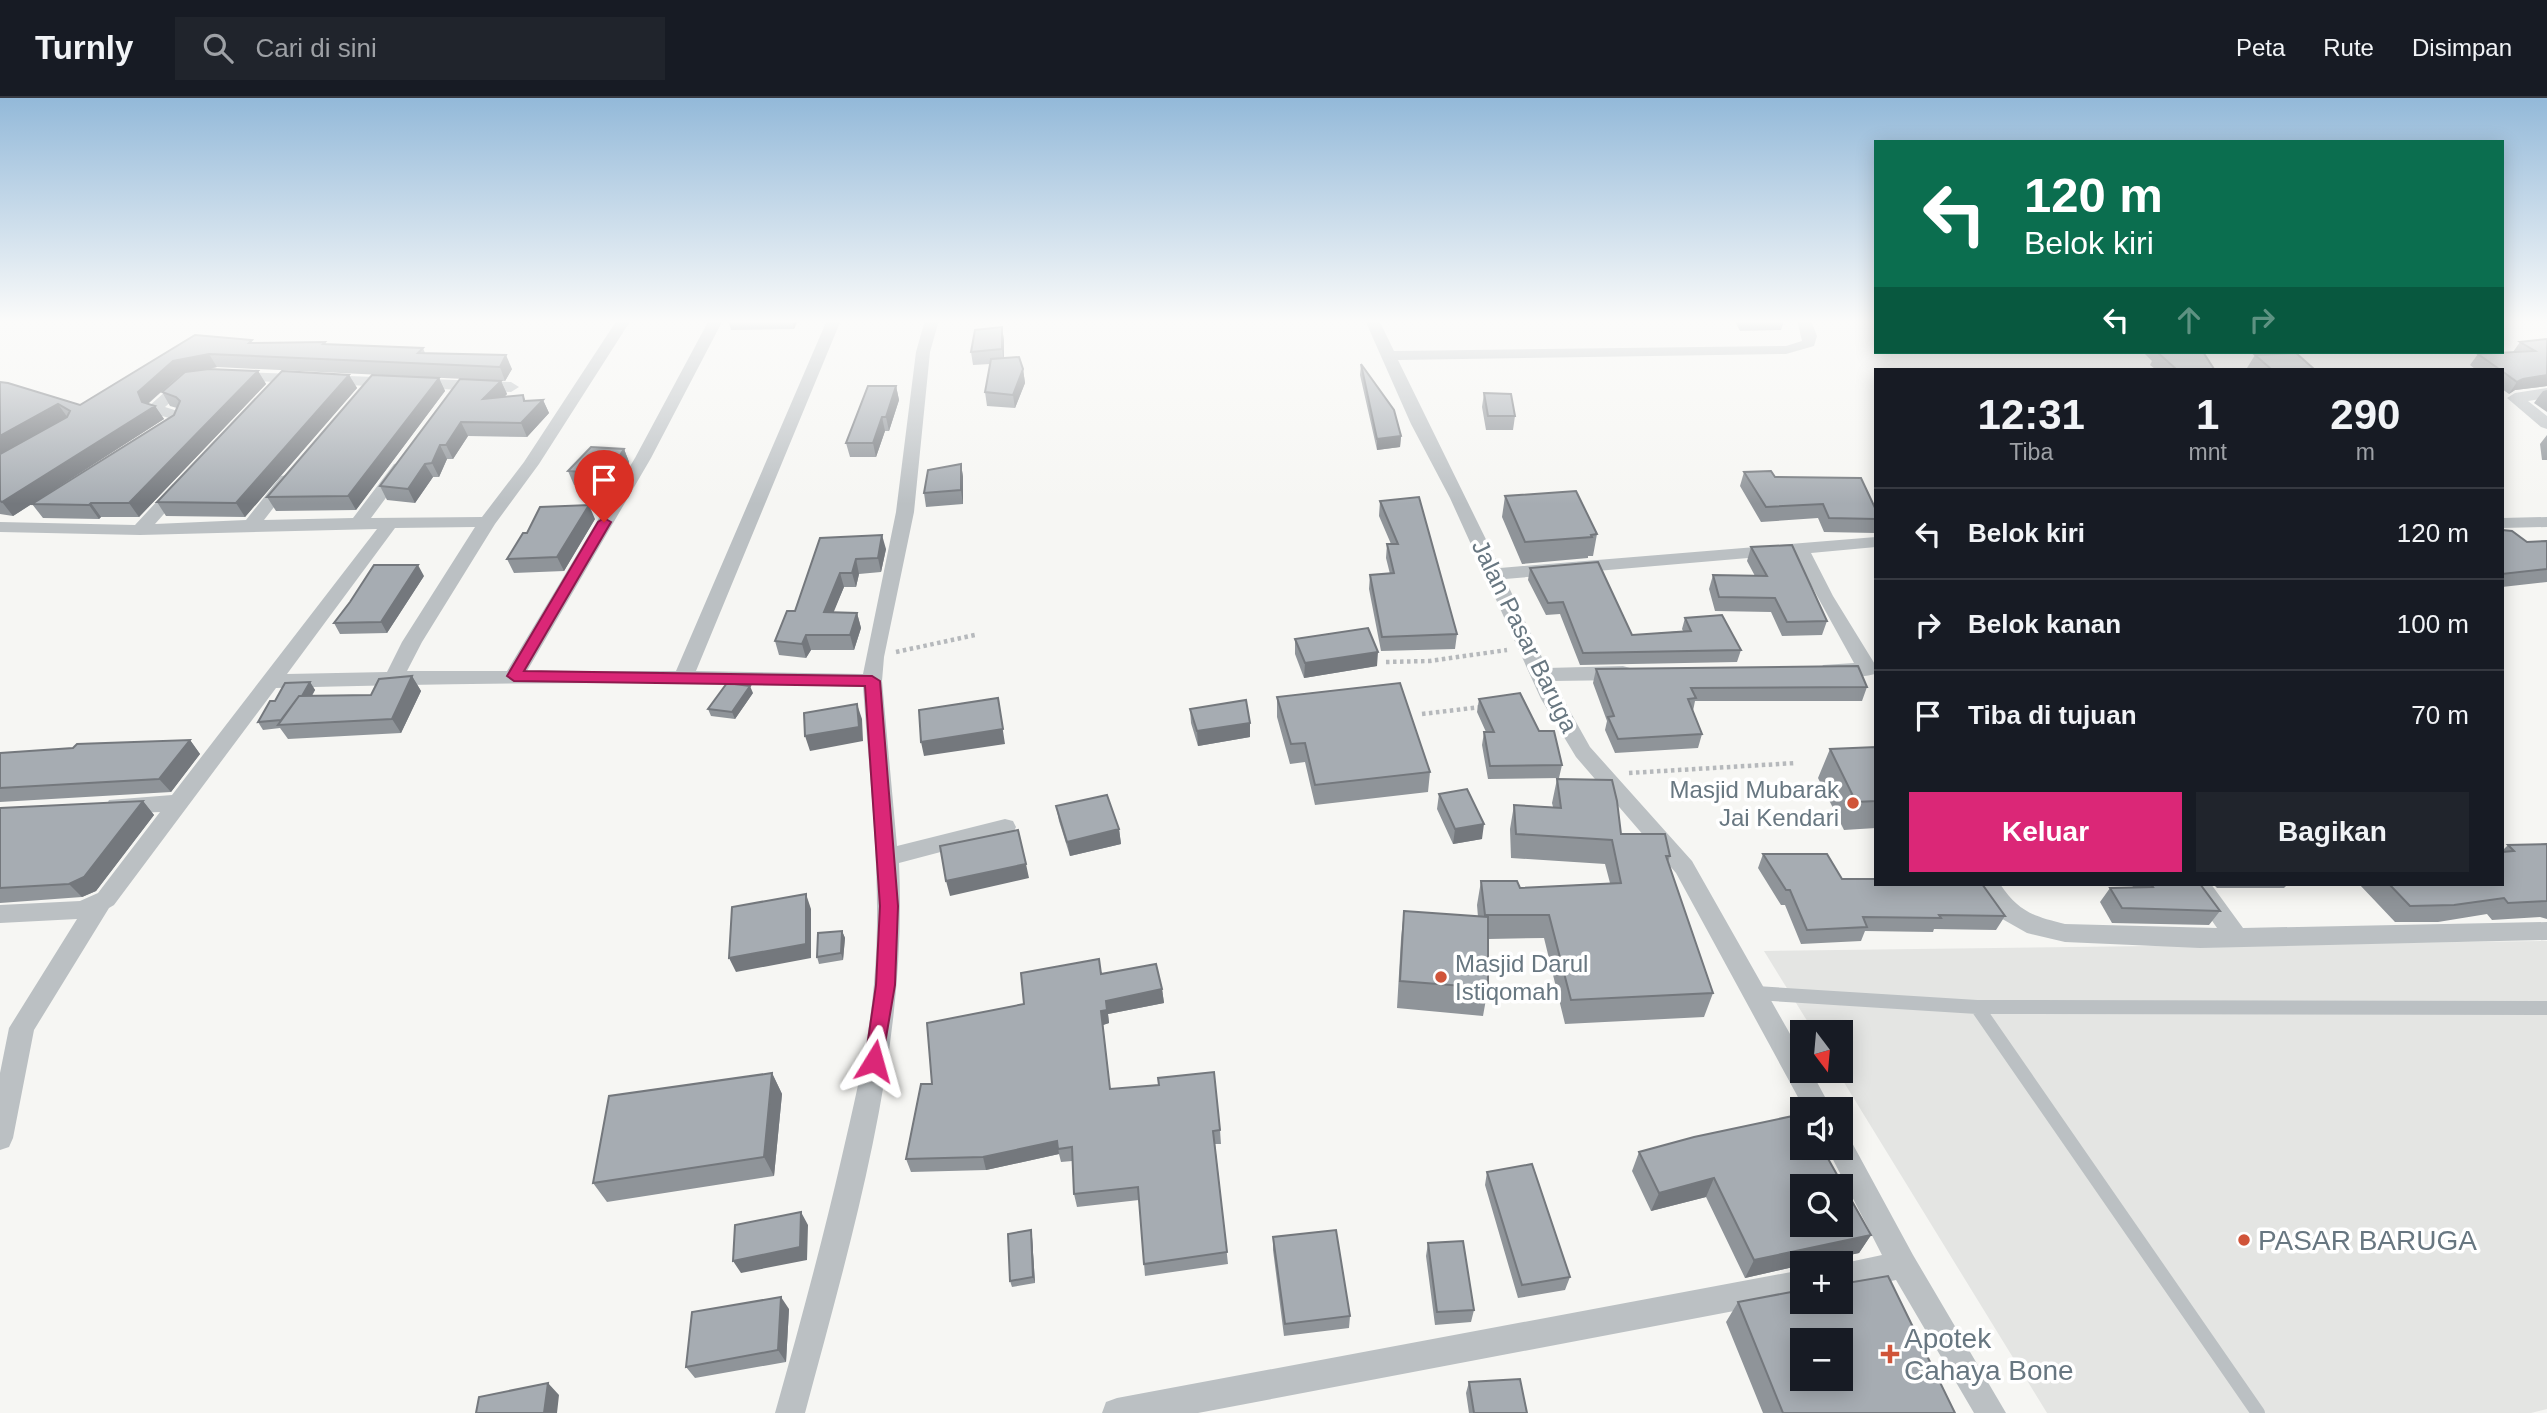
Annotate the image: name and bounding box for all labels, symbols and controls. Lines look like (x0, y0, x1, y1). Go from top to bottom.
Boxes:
search box (175, 17, 665, 80)
text: Turnly (35, 29, 133, 66)
icon: search (199, 29, 237, 67)
text: Cari di sini (255, 33, 377, 63)
text: Peta (2236, 34, 2285, 61)
text: Rute (2323, 34, 2374, 61)
text: Disimpan (2412, 34, 2512, 61)
icon: left (1909, 168, 2000, 259)
text: 120 m (2024, 168, 2163, 222)
text: Belok kiri (2024, 225, 2154, 261)
icon: left (2097, 301, 2135, 339)
icon: ahead (2170, 301, 2208, 339)
icon: right (2243, 301, 2281, 339)
text: 12:31 (1978, 391, 2085, 438)
text: 1 (2196, 391, 2219, 438)
text: 290 (2330, 391, 2400, 438)
text: Tiba (2009, 439, 2053, 465)
text: mnt (2188, 439, 2227, 465)
text: m (2356, 439, 2375, 465)
pin (574, 450, 634, 522)
icon: arrive (585, 461, 623, 499)
icon: left (1909, 515, 1947, 553)
text: Belok kiri (1968, 518, 2085, 548)
text: 120 m (2397, 518, 2469, 548)
street label: Jalan Pasar Baruga (1467, 535, 1584, 737)
icon: right (1909, 606, 1947, 644)
text: Belok kanan (1968, 609, 2121, 639)
text: 100 m (2397, 609, 2469, 639)
icon: arrive (1909, 697, 1947, 735)
text: Tiba di tujuan (1968, 700, 2137, 730)
text: 70 m (2411, 700, 2469, 730)
place label: Masjid Mubarak Jai Kendari (1670, 776, 1840, 831)
button: Keluar (1909, 792, 2182, 872)
button: Bagikan (2196, 792, 2469, 872)
marker: Masjid Mubarak Jai Kendari (1845, 795, 1861, 811)
place label: Masjid Darul Istiqomah (1455, 950, 1588, 1005)
marker: Masjid Darul Istiqomah (1433, 969, 1449, 985)
north arrow (1790, 1020, 1853, 1083)
map controls (1790, 1020, 1853, 1391)
position arrow (837, 1024, 911, 1098)
button: sound (1790, 1097, 1853, 1160)
button: search (1790, 1174, 1853, 1237)
place label: PASAR BARUGA (2258, 1225, 2477, 1256)
marker: PASAR BARUGA (2236, 1232, 2252, 1248)
button: + (1790, 1251, 1853, 1314)
place label: Apotek Cahaya Bone (1904, 1323, 2074, 1386)
button: − (1790, 1328, 1853, 1391)
marker: Apotek Cahaya Bone (1882, 1346, 1898, 1362)

